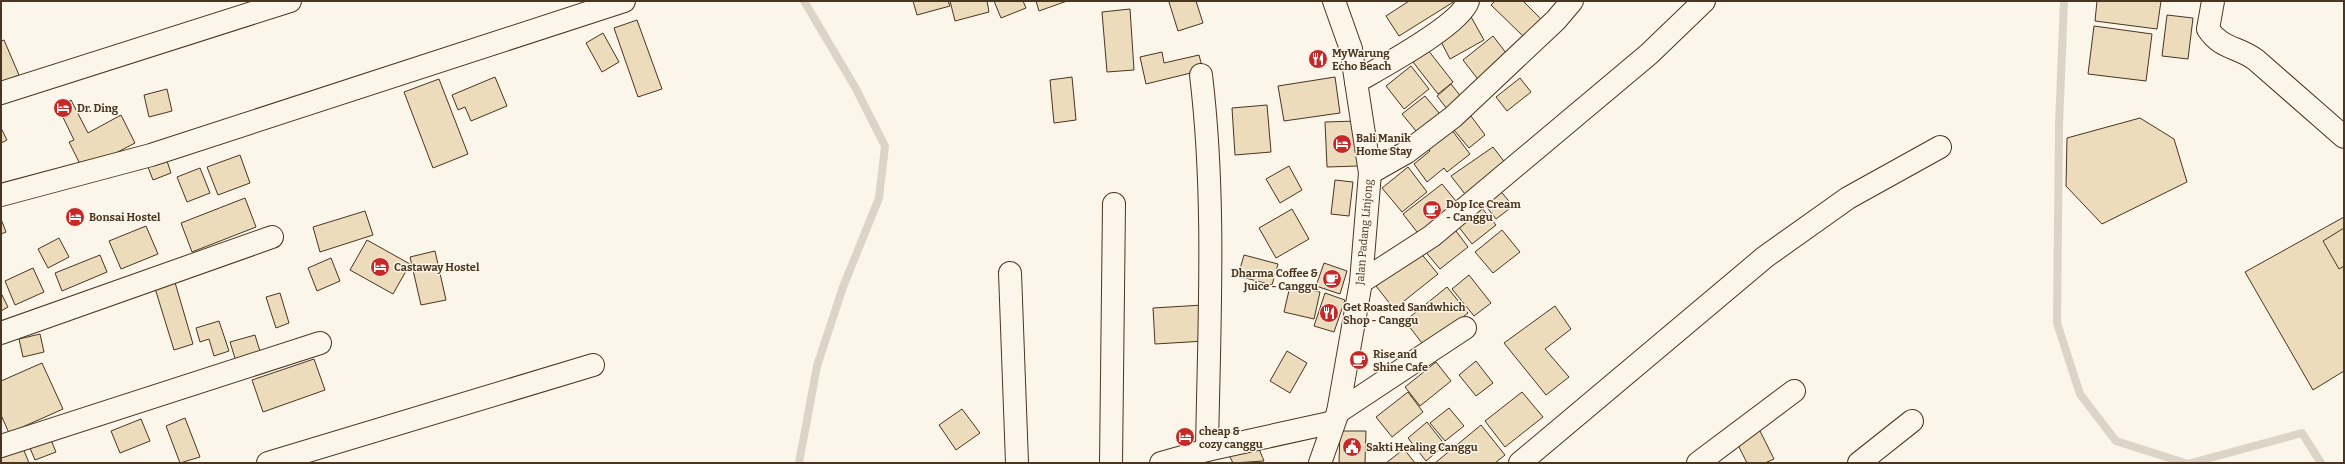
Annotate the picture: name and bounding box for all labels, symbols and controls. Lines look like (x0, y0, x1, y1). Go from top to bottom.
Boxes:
place label: MyWarung Echo Beach (1332, 47, 1391, 73)
restaurant icon: MyWarung Echo Beach (1307, 48, 1329, 70)
hotel icon: Dr. Ding (52, 97, 74, 119)
place label: Dr. Ding (77, 102, 119, 115)
place label: Bali Manik Home Stay (1356, 132, 1413, 158)
hotel icon: Bali Manik Home Stay (1331, 133, 1353, 155)
street label: Jalan Padang Linjong (1353, 179, 1376, 286)
place label: Dop Ice Cream - Canggu (1446, 198, 1521, 224)
cafe icon: Dop Ice Cream - Canggu (1421, 199, 1443, 221)
hotel icon: Bonsai Hostel (64, 206, 86, 228)
place label: Bonsai Hostel (89, 211, 161, 224)
hotel icon: Castaway Hostel (369, 256, 391, 278)
place label: Castaway Hostel (394, 261, 480, 274)
place label: Dharma Coffee & Juice - Canggu (1231, 267, 1319, 293)
cafe icon: Dharma Coffee & Juice - Canggu (1321, 268, 1343, 290)
place label: Get Roasted Sandwhich Shop - Canggu (1343, 301, 1466, 327)
restaurant icon: Get Roasted Sandwhich Shop - Canggu (1318, 302, 1340, 324)
place label: Rise and Shine Cafe (1373, 348, 1428, 374)
cafe icon: Rise and Shine Cafe (1348, 349, 1370, 371)
place label: cheap & cozy canggu (1199, 425, 1263, 451)
hotel icon: cheap & cozy canggu (1174, 426, 1196, 448)
public building icon: Sakti Healing Canggu (1341, 436, 1363, 458)
place label: Sakti Healing Canggu (1366, 441, 1478, 454)

